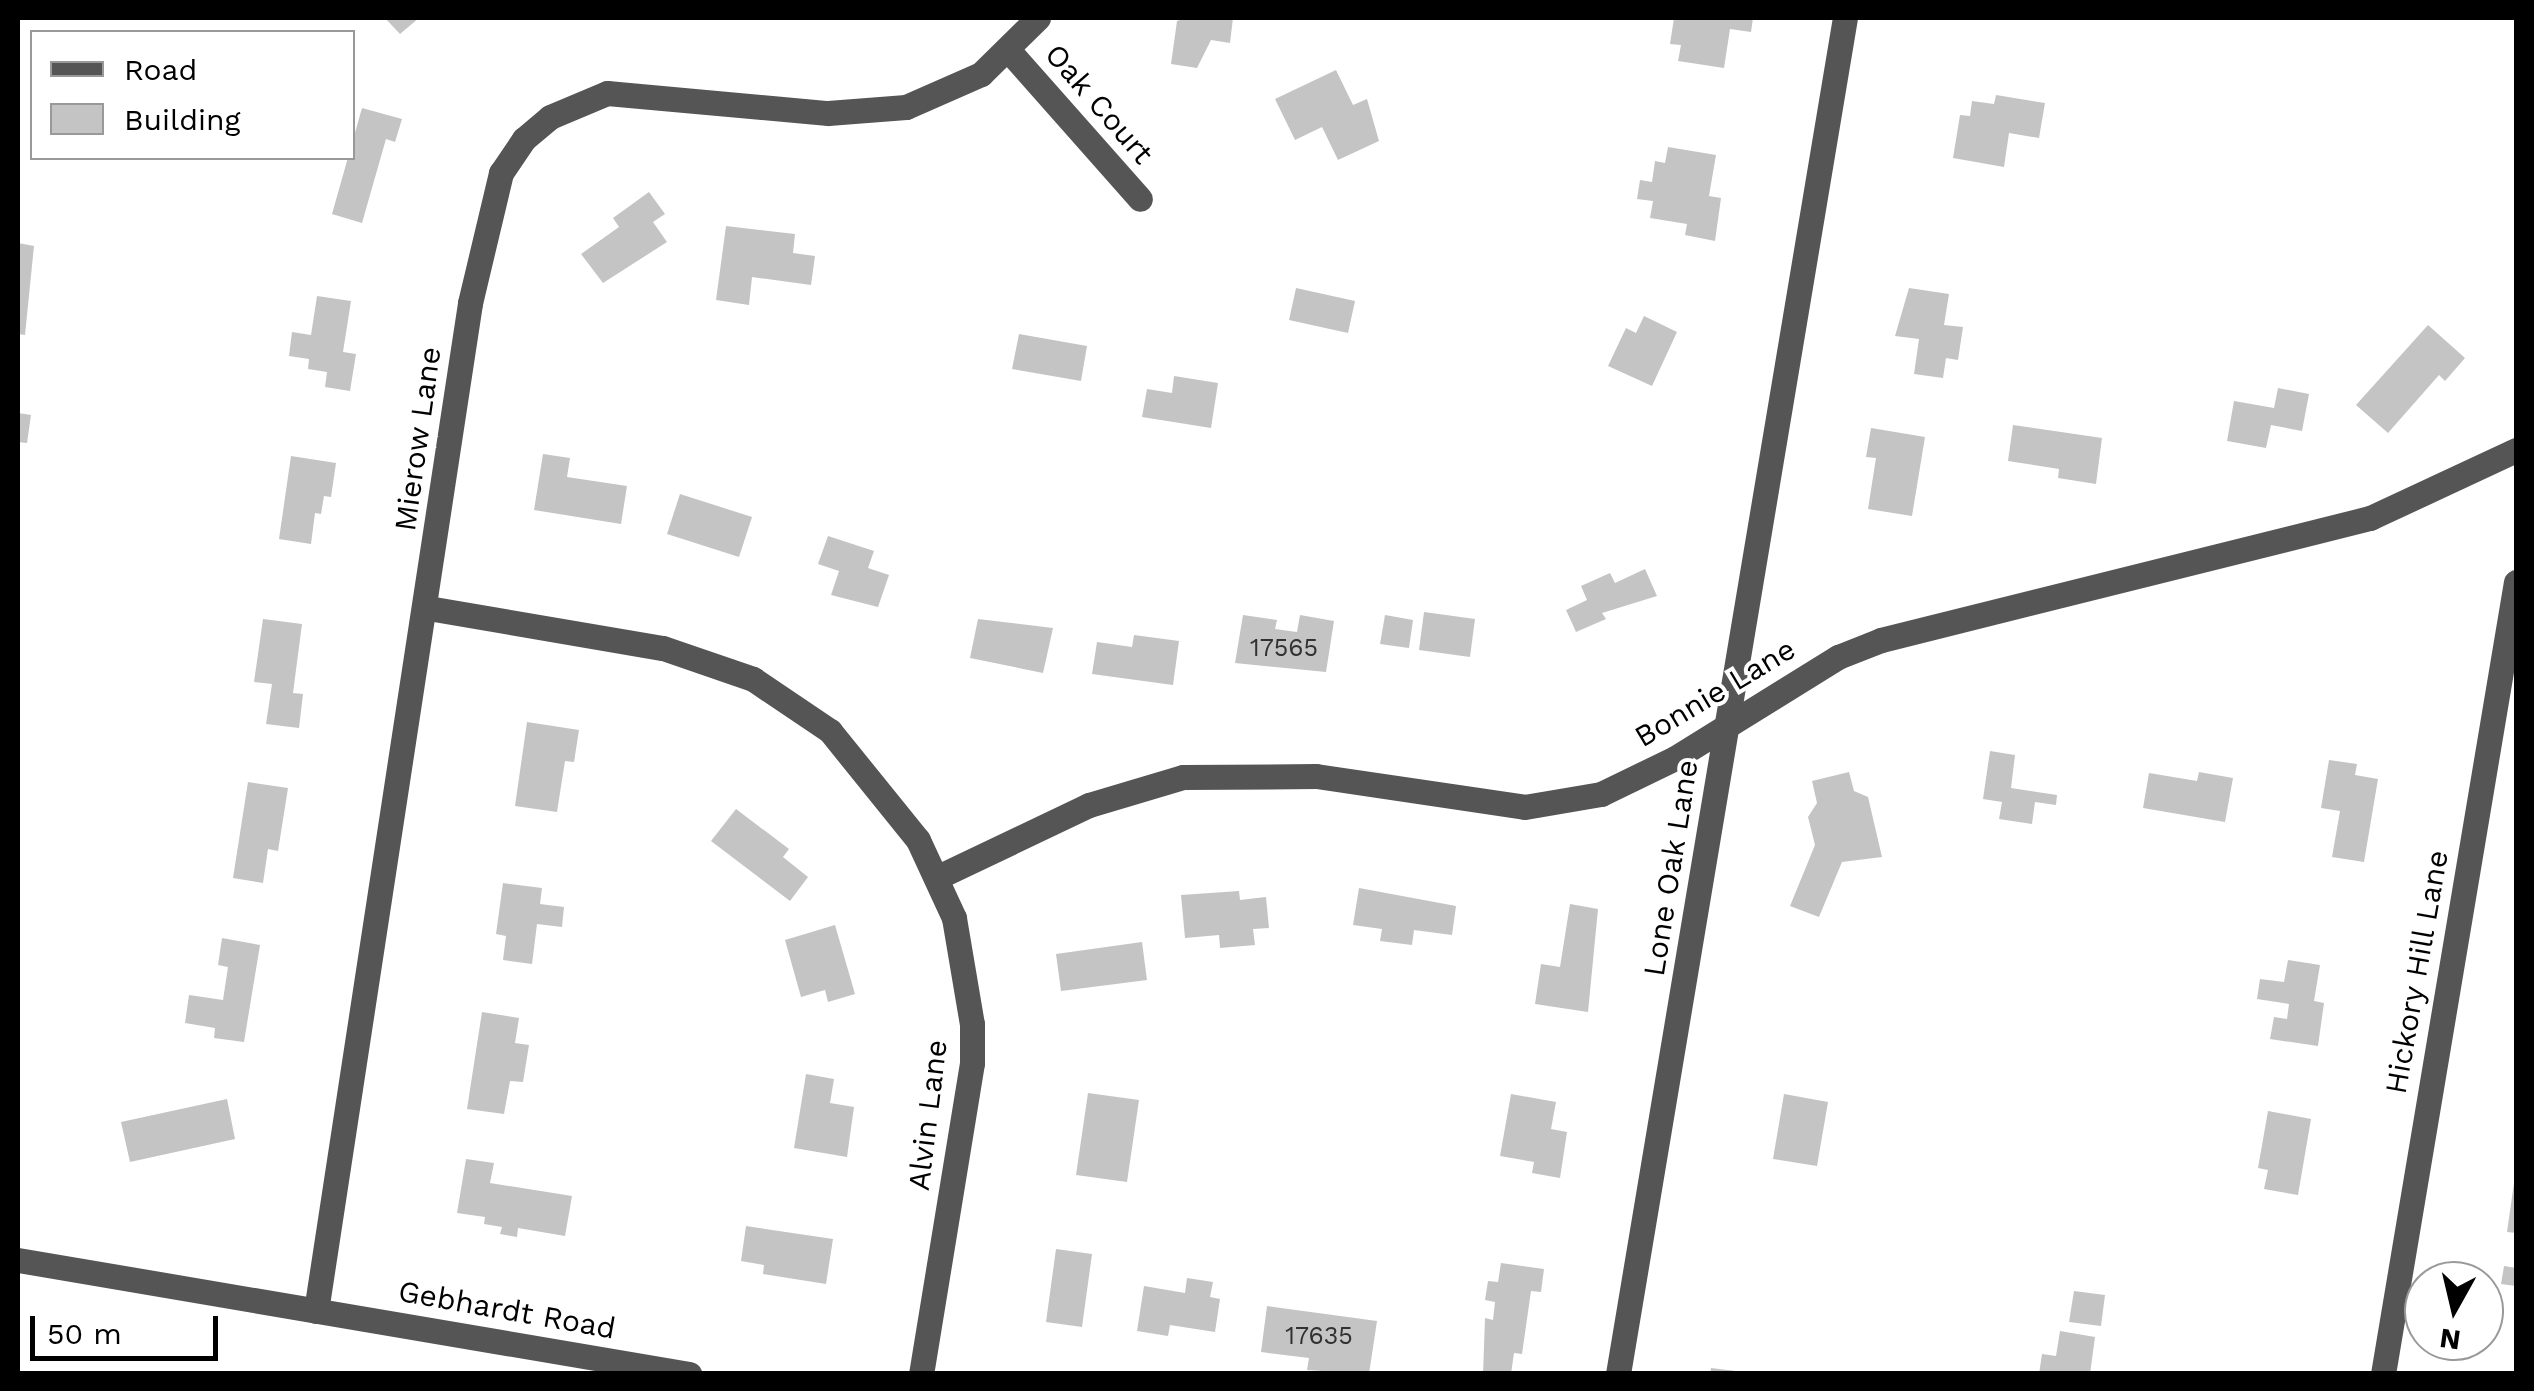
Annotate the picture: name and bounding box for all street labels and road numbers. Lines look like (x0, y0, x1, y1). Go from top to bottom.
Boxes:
street label: Oak Court (1037, 36, 1161, 172)
street label: Mierow Lane (387, 344, 449, 534)
street label: Bonnie Lane (1628, 631, 1802, 755)
street label: Lone Oak Lane (1636, 757, 1706, 979)
street label: Hickory Hill Lane (2378, 846, 2456, 1098)
street label: Alvin Lane (901, 1038, 955, 1192)
street label: Gebhardt Road (396, 1273, 618, 1347)

